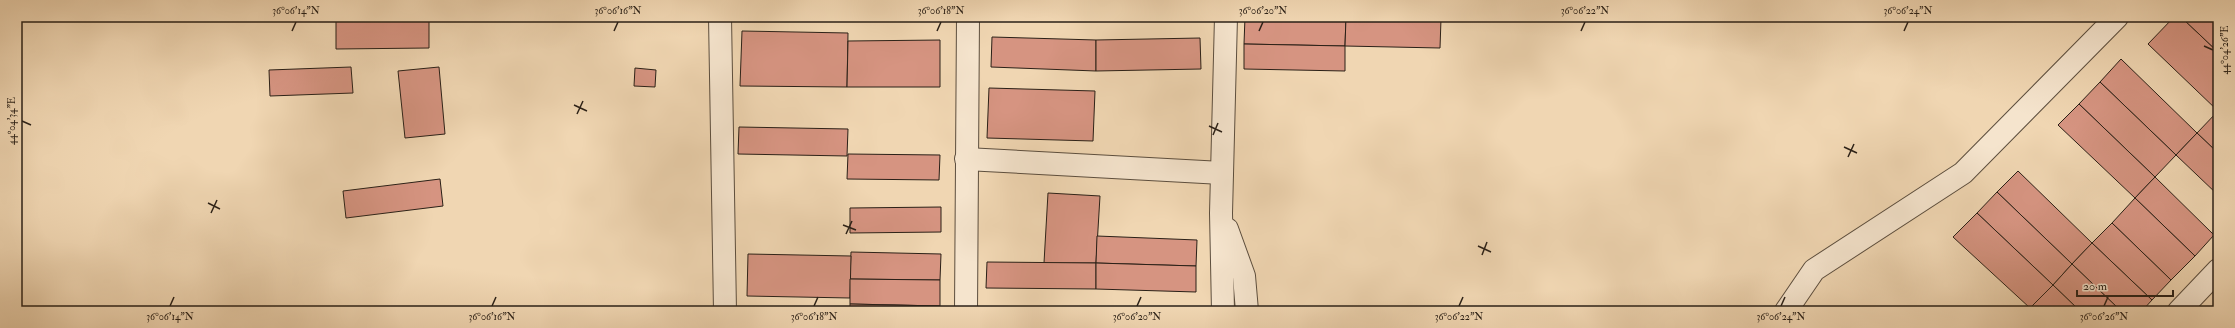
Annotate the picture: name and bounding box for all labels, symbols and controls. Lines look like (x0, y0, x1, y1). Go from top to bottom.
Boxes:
text: 36°06'14"N (272, 5, 320, 17)
text: 36°06'16"N (594, 5, 642, 17)
text: 36°06'18"N (918, 5, 964, 17)
text: 36°06'20"N (1239, 5, 1287, 17)
text: 36°06'22"N (1561, 5, 1609, 17)
text: 36°06'24"N (1884, 5, 1933, 17)
text: 44°04'26"E (2219, 25, 2231, 75)
text: 44°04'34"E (6, 97, 18, 145)
scale bar (2077, 272, 2173, 298)
text: 20 m (2083, 279, 2108, 294)
text: 36°06'14"N (146, 311, 194, 323)
text: 36°06'16"N (468, 311, 516, 323)
text: 36°06'18"N (791, 311, 837, 323)
text: 36°06'20"N (1113, 311, 1161, 323)
text: 36°06'22"N (1435, 311, 1483, 323)
text: 36°06'24"N (1757, 311, 1806, 323)
text: 36°06'26"N (2080, 311, 2128, 323)

